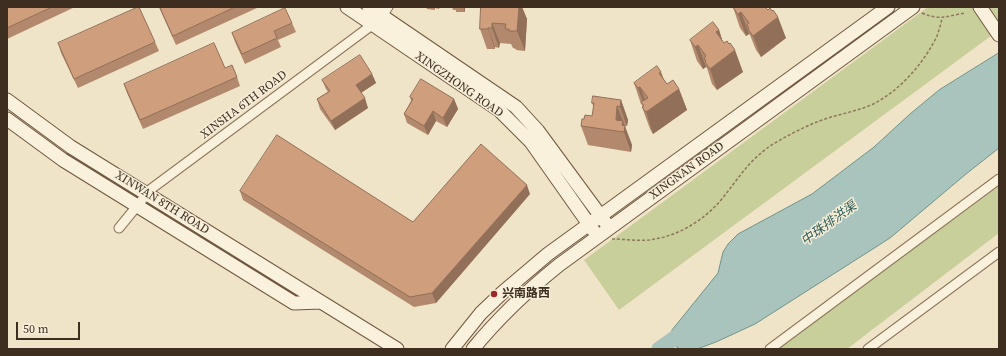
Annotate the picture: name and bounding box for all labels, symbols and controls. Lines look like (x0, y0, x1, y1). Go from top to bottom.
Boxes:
street label: XINGZHONG ROAD (412, 49, 506, 121)
street label: XINSHA 6TH ROAD (198, 68, 290, 142)
street label: XINGNAN ROAD (647, 139, 727, 203)
street label: XINWAN 8TH ROAD (112, 168, 212, 238)
water label: 中珠排洪渠 (798, 199, 860, 249)
place label: 兴南路西 (502, 287, 550, 301)
marker: 兴南路西 (489, 289, 499, 299)
scale bar (18, 314, 82, 340)
text: 50 m (23, 321, 49, 337)

